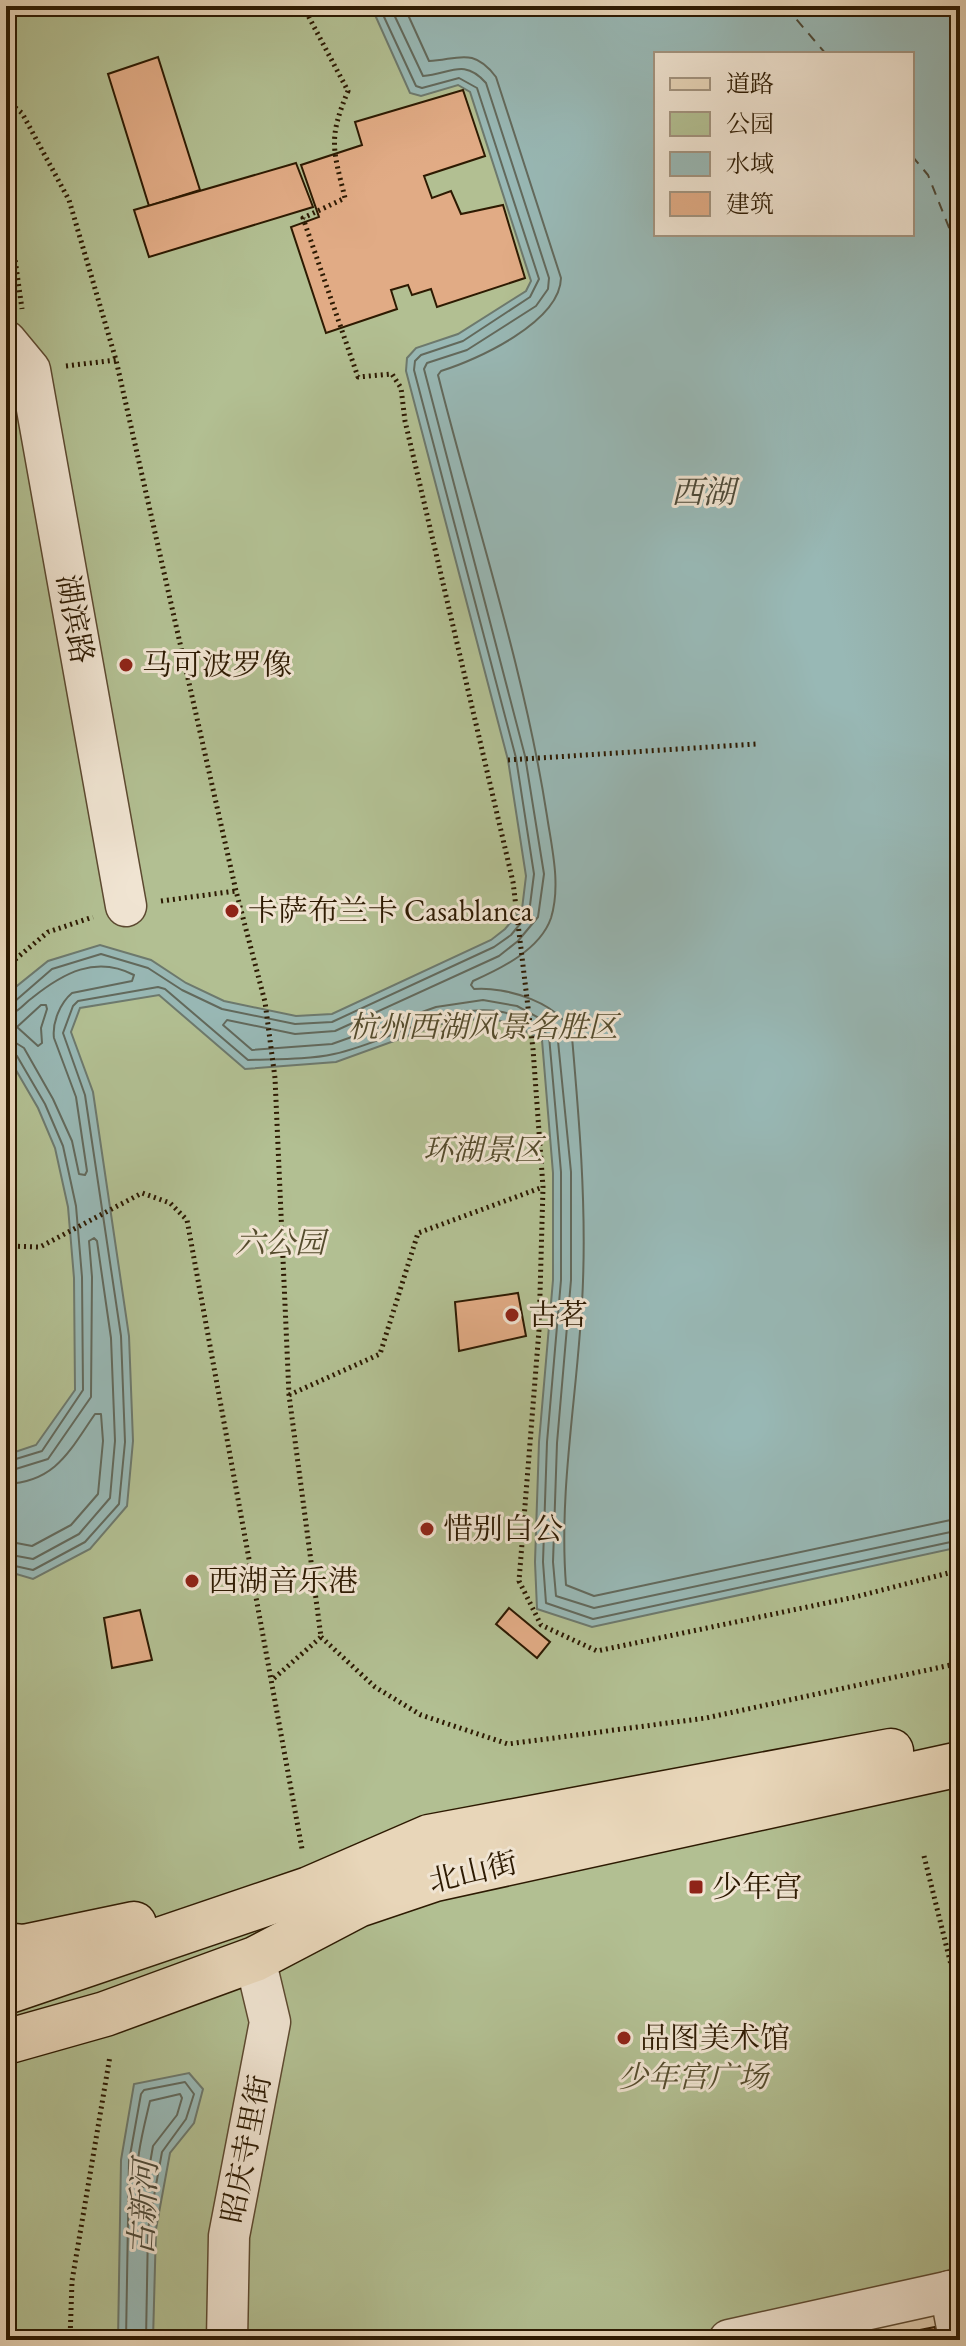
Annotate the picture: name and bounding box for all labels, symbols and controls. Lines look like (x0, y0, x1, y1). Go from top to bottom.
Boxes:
legend (654, 52, 914, 236)
text: 道路 (726, 68, 774, 99)
text: 公园 (726, 108, 774, 139)
text: 水域 (726, 148, 774, 179)
text: 建筑 (726, 188, 774, 219)
water label: 西湖 (671, 471, 740, 513)
street label: 湖滨路 (48, 571, 103, 667)
place label: 马可波罗像 (142, 645, 292, 684)
marker: 马可波罗像 (117, 656, 135, 674)
place label: 卡萨布兰卡 Casablanca (248, 891, 533, 930)
marker: 卡萨布兰卡 Casablanca (223, 902, 241, 920)
park label: 杭州西湖风景名胜区 (348, 1007, 622, 1046)
park label: 环湖景区 (423, 1130, 547, 1169)
park label: 六公园 (235, 1223, 329, 1262)
place label: 古茗 (528, 1295, 588, 1334)
marker: 古茗 (503, 1306, 521, 1324)
place label: 惜别白公 (443, 1509, 563, 1548)
marker: 惜别白公 (418, 1520, 436, 1538)
place label: 西湖音乐港 (208, 1561, 358, 1600)
marker: 西湖音乐港 (183, 1572, 201, 1590)
street label: 北山街 (425, 1842, 521, 1901)
place label: 少年宫 (712, 1867, 802, 1906)
marker: 少年宫 (687, 1878, 705, 1896)
place label: 品图美术馆 (640, 2018, 790, 2057)
marker: 品图美术馆 (615, 2029, 633, 2047)
park label: 少年宫广场 (618, 2057, 771, 2096)
street label: 昭庆寺里街 (212, 2072, 279, 2226)
water label: 古新河 (120, 2154, 167, 2257)

